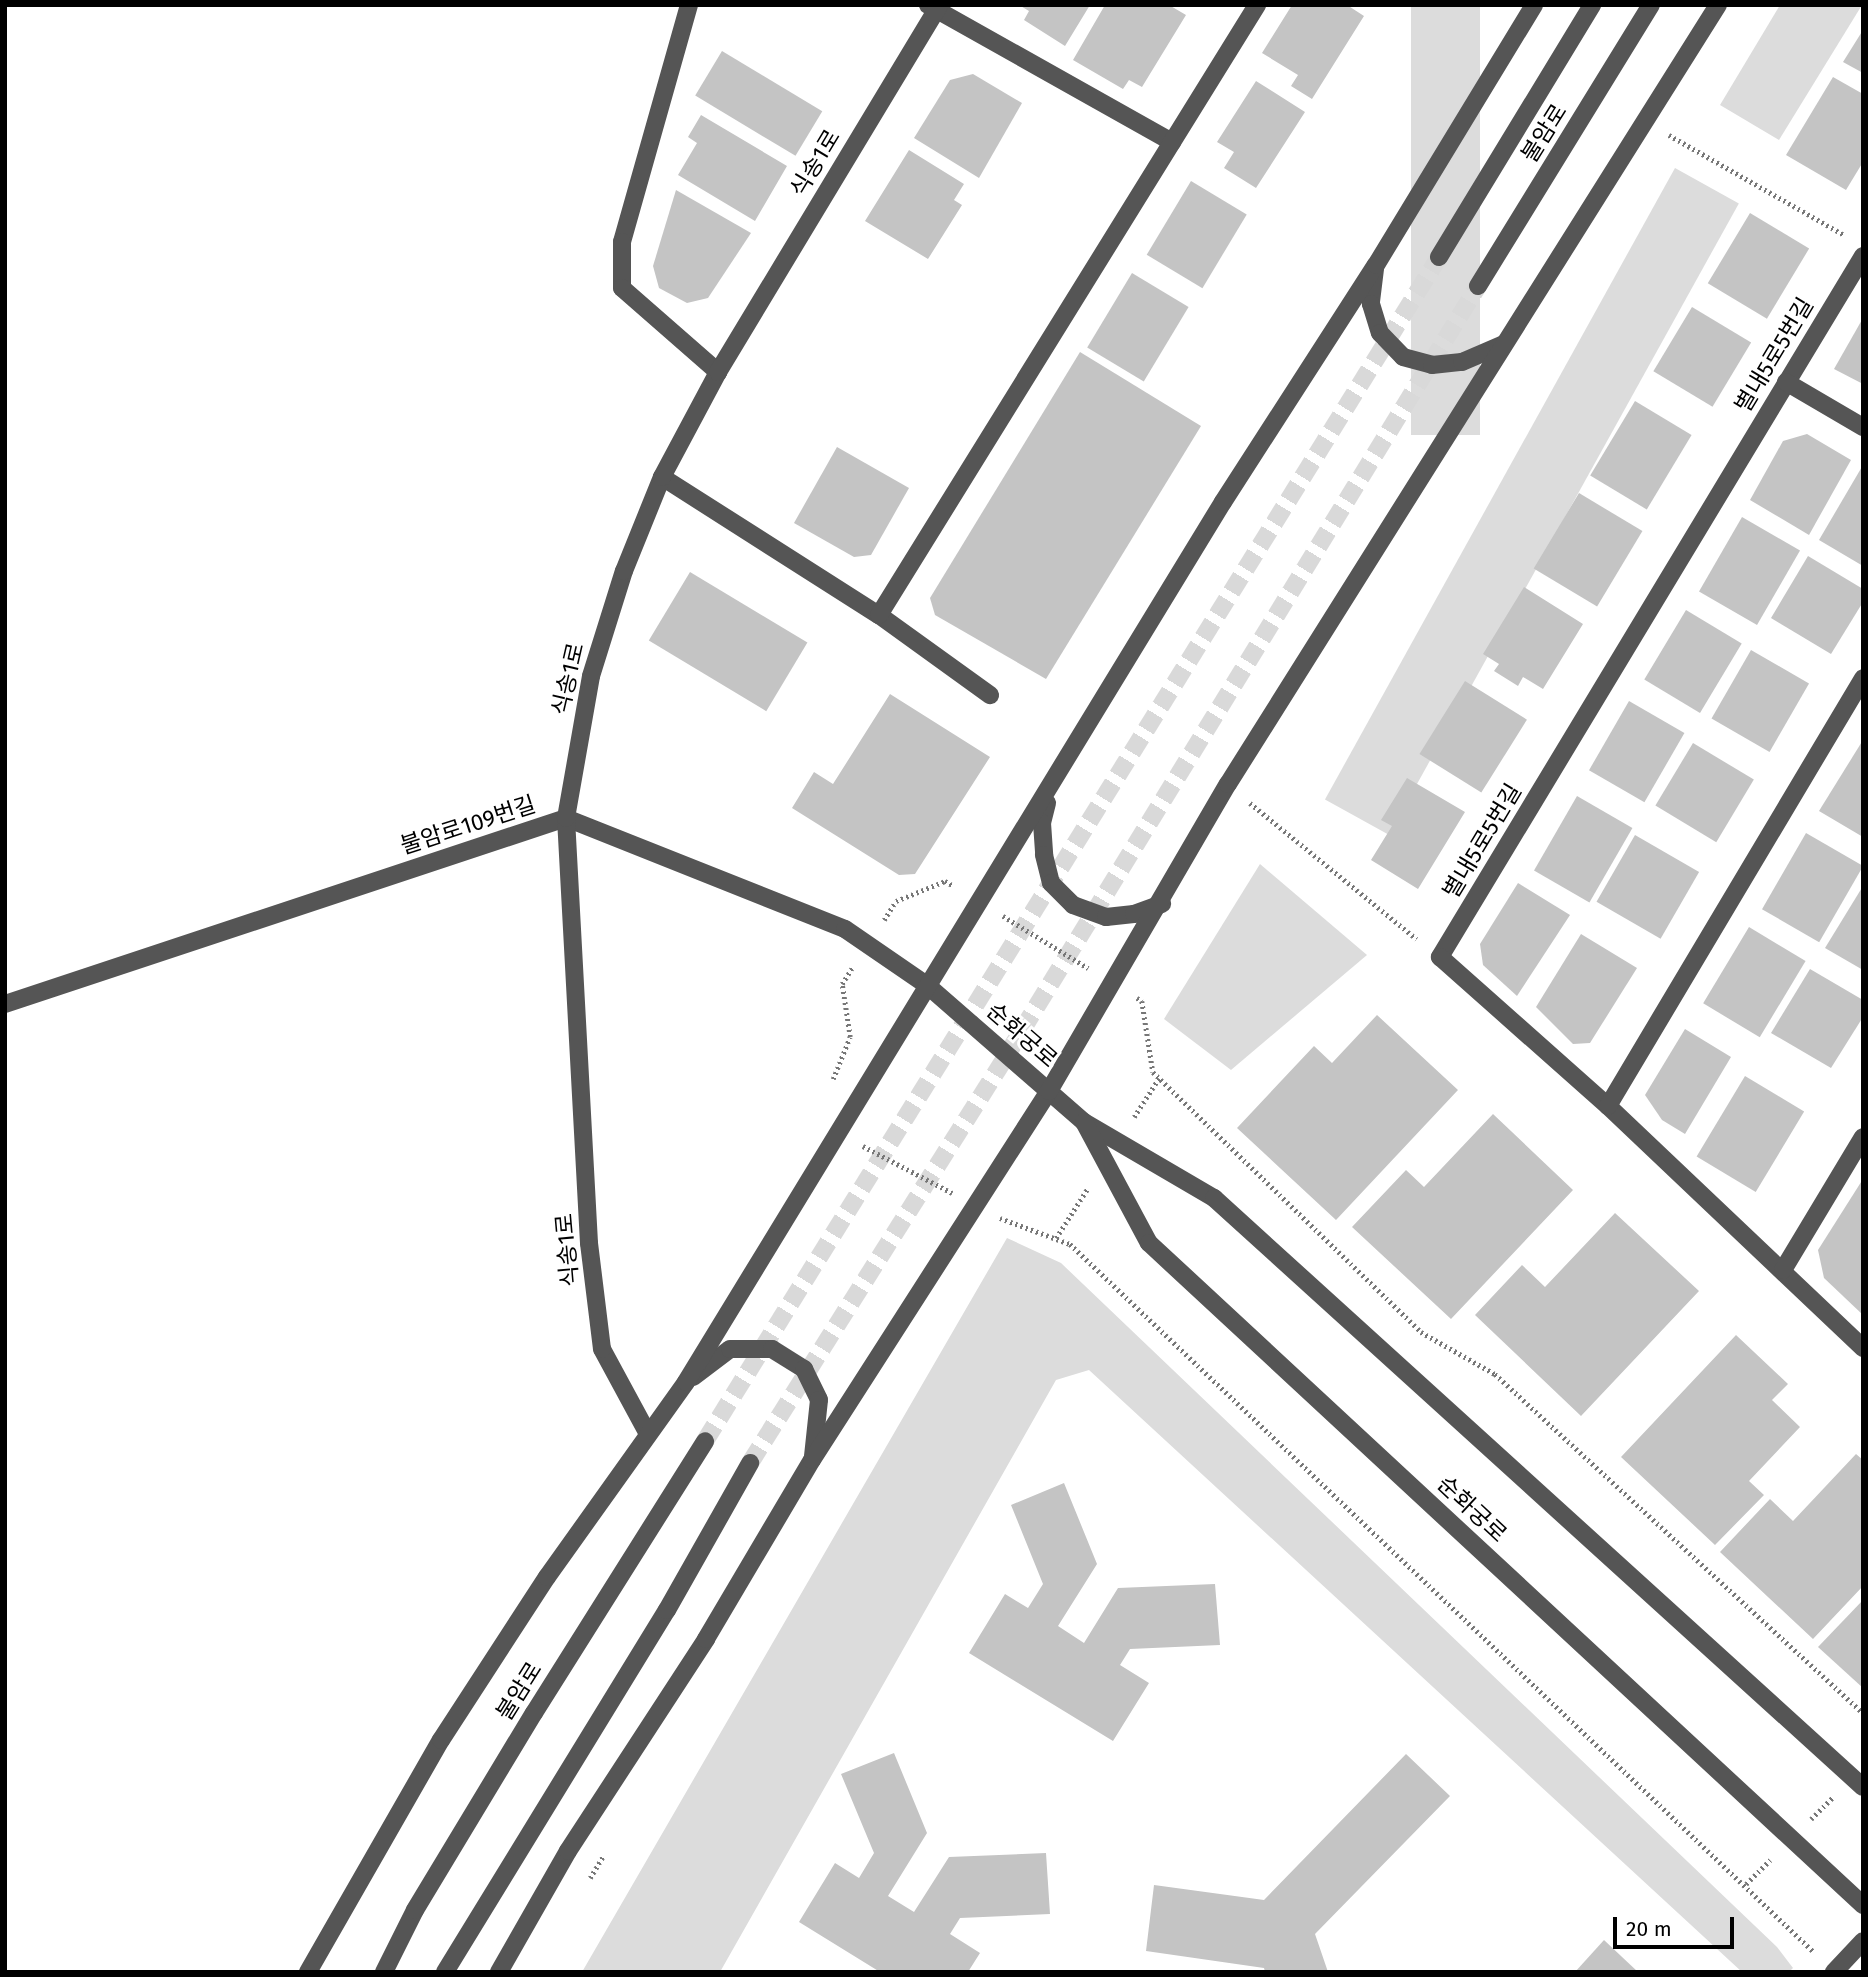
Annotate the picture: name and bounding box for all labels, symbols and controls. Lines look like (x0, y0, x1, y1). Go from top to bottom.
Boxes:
street label: 불암로 (1515, 99, 1573, 167)
street label: 식송1로 (784, 124, 846, 202)
street label: 별내5로5번길 (1729, 293, 1819, 417)
street label: 식송1로 (546, 640, 590, 718)
street label: 별내5로5번길 (1437, 779, 1527, 903)
street label: 불암로109번길 (397, 790, 539, 860)
street label: 순화궁로 (981, 997, 1063, 1073)
street label: 식송1로 (550, 1212, 584, 1288)
street label: 순화궁로 (1432, 1470, 1512, 1548)
street label: 불암로 (490, 1657, 548, 1725)
scale bar (1616, 1904, 1737, 1948)
text: 20 m (1626, 1916, 1672, 1942)

